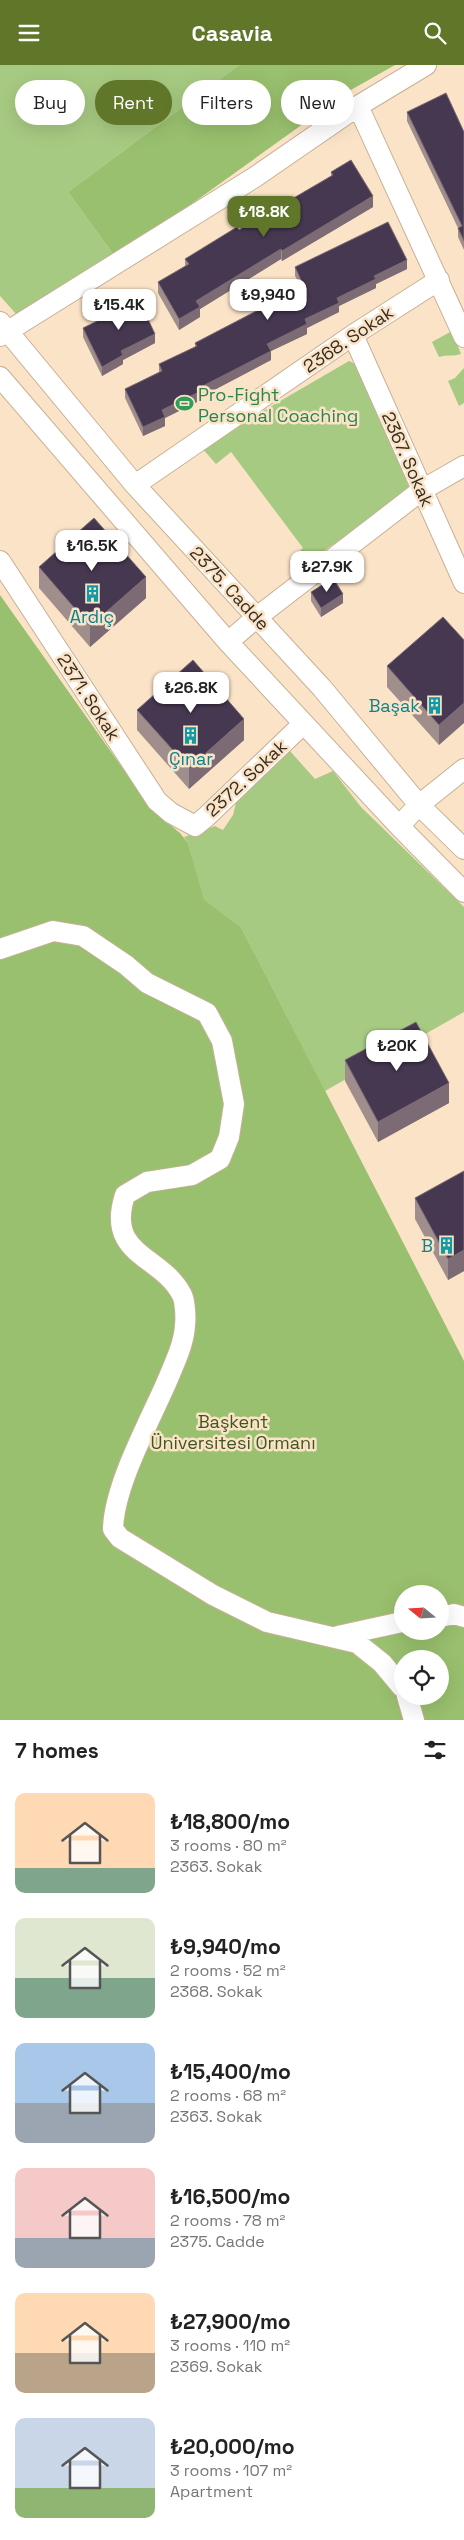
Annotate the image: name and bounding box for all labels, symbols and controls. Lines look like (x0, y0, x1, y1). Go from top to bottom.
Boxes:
icon: menu (15, 19, 43, 47)
text: Casavia (192, 19, 272, 47)
icon: search (421, 19, 449, 47)
chip: Buy (15, 80, 85, 125)
chip: Rent (95, 80, 172, 125)
chip: Filters (182, 80, 271, 125)
chip: New (281, 80, 354, 125)
pin: ₺18.8K (223, 195, 305, 238)
text: ₺18.8K (238, 201, 290, 222)
pin: ₺9,940 (227, 279, 309, 321)
text: ₺9,940 (241, 284, 295, 305)
pin: ₺15.4K (78, 289, 160, 331)
text: ₺15.4K (93, 294, 145, 315)
street label: 2368. Sokak (298, 300, 398, 378)
place label: Pro-Fight Personal Coaching (198, 383, 358, 427)
sports icon: Pro-Fight Personal Coaching (174, 394, 194, 414)
street label: 2367. Sokak (377, 408, 439, 510)
pin: ₺16.5K (51, 529, 133, 572)
text: ₺16.5K (66, 535, 118, 556)
street label: 2375. Cadde (185, 541, 275, 635)
pin: ₺27.9K (286, 551, 368, 593)
text: ₺27.9K (301, 556, 353, 577)
building icon: Ardıç (82, 583, 102, 603)
place label: Ardıç (70, 605, 114, 628)
street label: 2371. Sokak (52, 649, 126, 745)
pin: ₺26.8K (150, 671, 232, 714)
text: ₺26.8K (164, 677, 218, 698)
place label: Başak (368, 694, 420, 717)
building icon: Başak (424, 695, 444, 715)
building icon: Çınar (181, 725, 201, 745)
street label: 2372. Sokak (201, 734, 292, 821)
place label: Çınar (169, 747, 213, 770)
pin: ₺20K (367, 1029, 427, 1072)
text: ₺20K (377, 1035, 417, 1056)
place label: B (421, 1234, 433, 1257)
building icon: B (437, 1235, 457, 1255)
park label: Başkent Üniversitesi Ormanı (150, 1410, 316, 1454)
north arrow (394, 1585, 449, 1640)
map controls (394, 1585, 449, 1705)
button: locate (394, 1650, 449, 1705)
icon: filters (421, 1736, 449, 1764)
text: 7 homes (15, 1737, 99, 1764)
text: ₺18,800/mo (170, 1808, 290, 1835)
icon: home (55, 1813, 115, 1873)
text: 3 rooms · 80 m² (170, 1835, 287, 1856)
text: 2363. Sokak (170, 1856, 262, 1877)
text: ₺9,940/mo (170, 1933, 281, 1960)
icon: home (55, 1938, 115, 1998)
text: 2 rooms · 52 m² (170, 1960, 286, 1981)
text: 2368. Sokak (170, 1981, 263, 2002)
text: ₺15,400/mo (170, 2058, 291, 2085)
icon: home (55, 2063, 115, 2123)
text: 2 rooms · 68 m² (170, 2085, 286, 2106)
text: 2363. Sokak (170, 2106, 262, 2127)
text: ₺16,500/mo (170, 2183, 290, 2210)
icon: home (55, 2188, 115, 2248)
text: 2 rooms · 78 m² (170, 2210, 285, 2231)
text: 2375. Cadde (170, 2231, 265, 2252)
text: ₺27,900/mo (170, 2308, 291, 2335)
icon: home (55, 2313, 115, 2373)
text: 3 rooms · 110 m² (170, 2335, 290, 2356)
text: 2369. Sokak (170, 2356, 262, 2377)
text: ₺20,000/mo (170, 2433, 295, 2460)
icon: home (55, 2438, 115, 2498)
text: 3 rooms · 107 m² (170, 2460, 292, 2481)
text: Apartment (170, 2481, 253, 2502)

